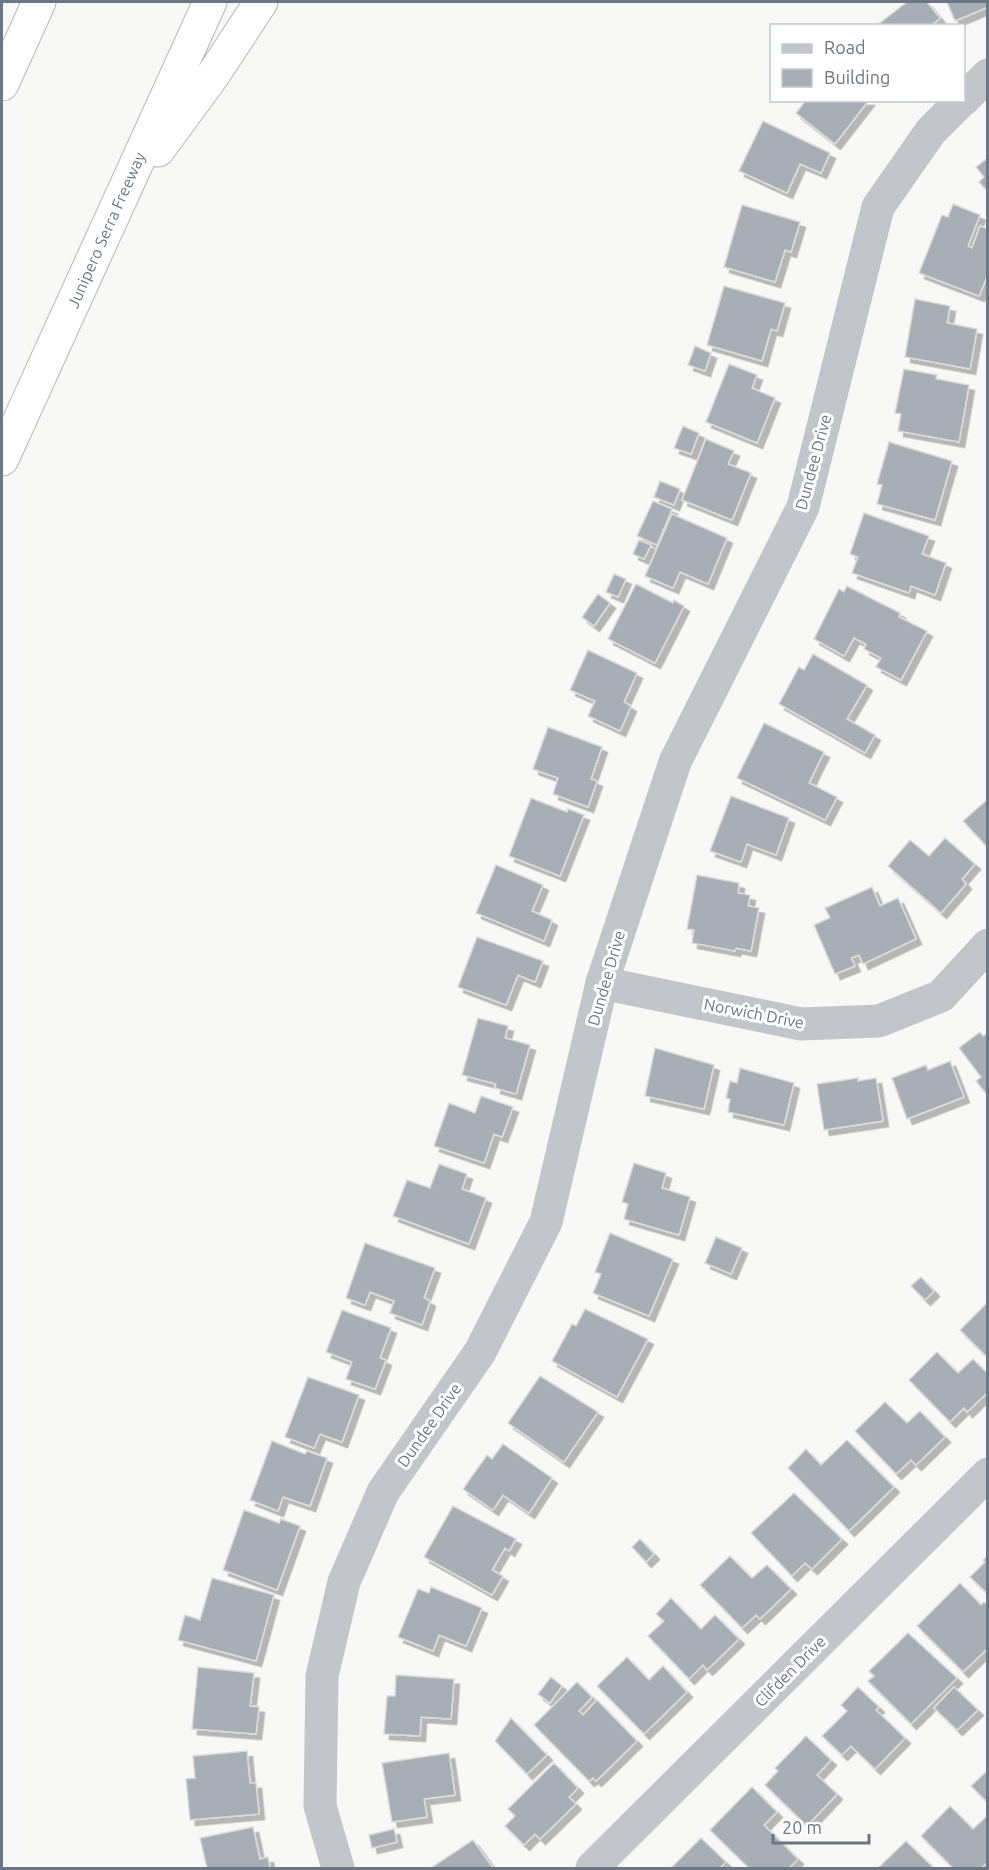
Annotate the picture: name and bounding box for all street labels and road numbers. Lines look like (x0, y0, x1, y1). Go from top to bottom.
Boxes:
street label: Junipero Serra Freeway (63, 149, 149, 311)
street label: Dundee Drive (792, 412, 834, 512)
street label: Dundee Drive (584, 928, 628, 1028)
street label: Norwich Drive (702, 994, 806, 1032)
street label: Dundee Drive (393, 1380, 465, 1470)
street label: Clifden Drive (751, 1632, 829, 1710)

